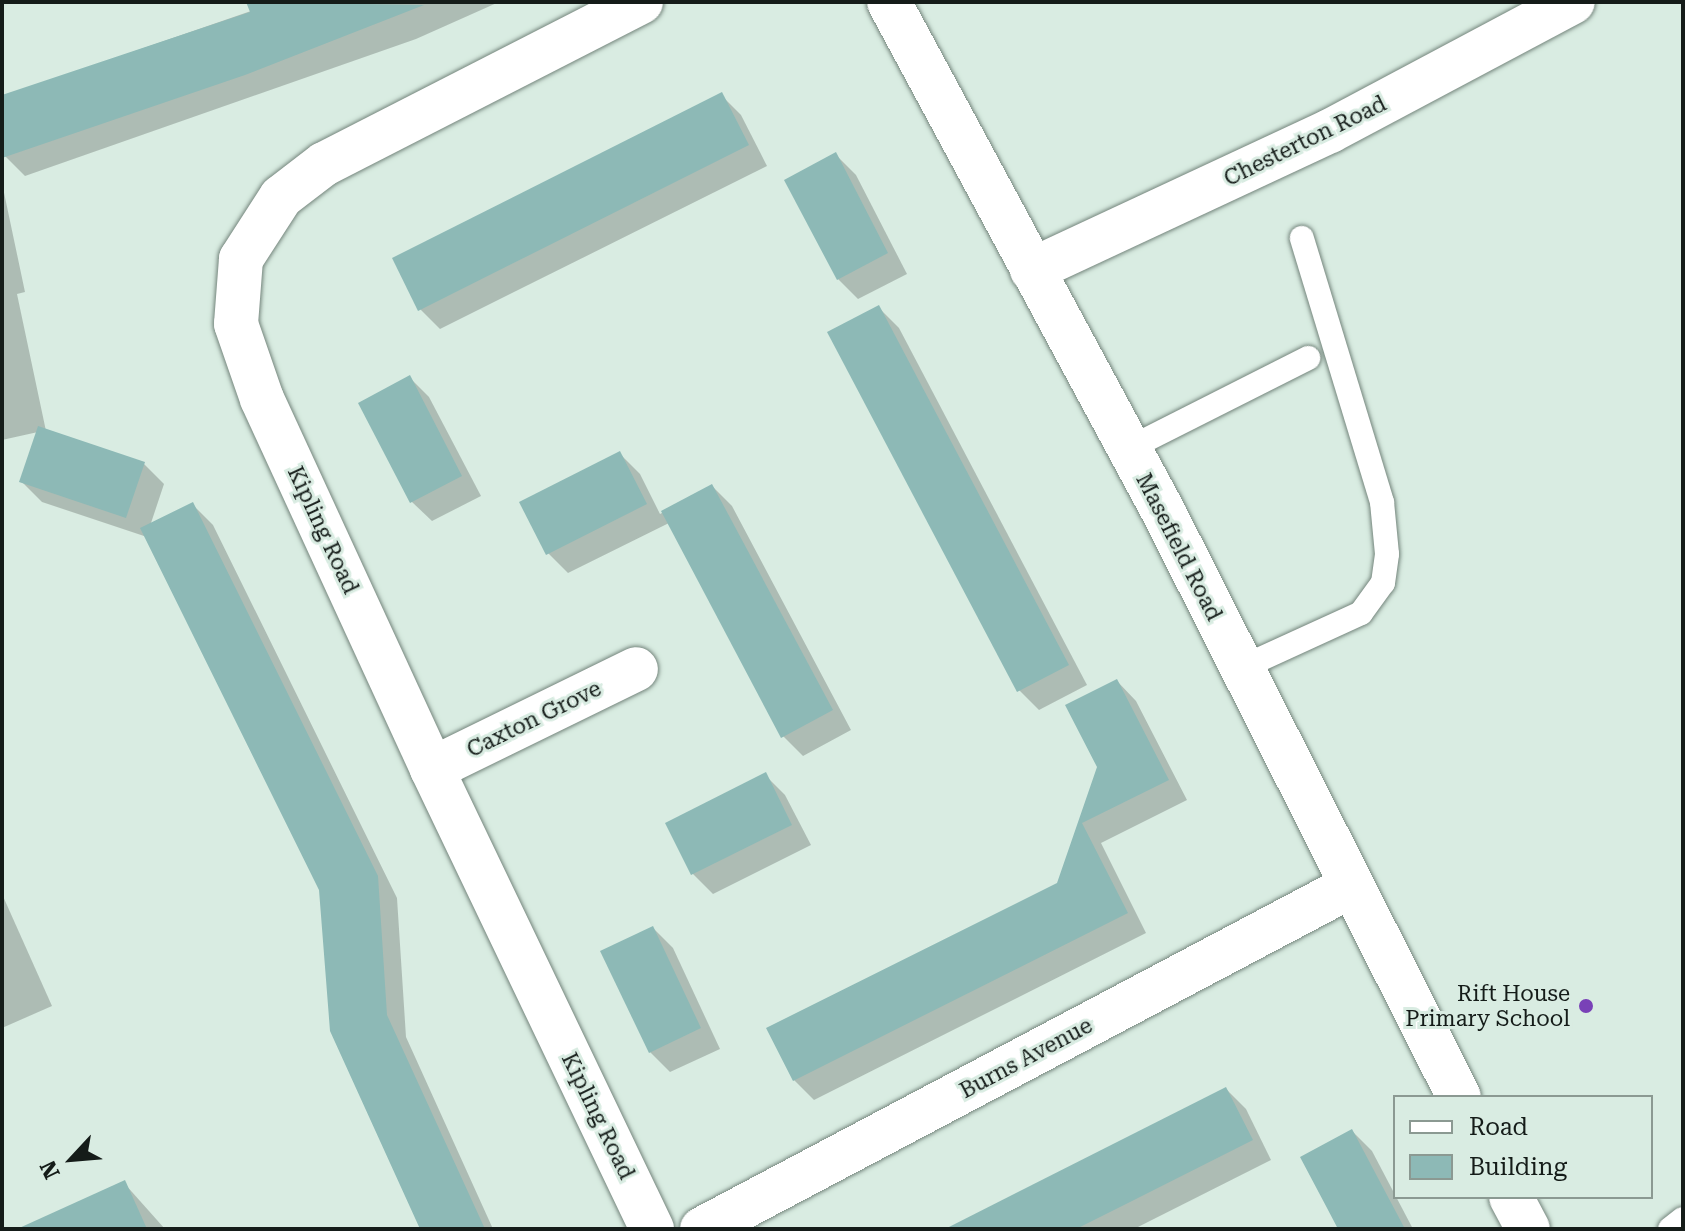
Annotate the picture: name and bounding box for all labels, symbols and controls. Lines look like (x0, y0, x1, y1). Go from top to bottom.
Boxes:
street label: Chesterton Road (1220, 90, 1390, 192)
street label: Kipling Road (282, 462, 364, 598)
street label: Masefield Road (1130, 469, 1228, 625)
street label: Caxton Grove (463, 675, 605, 763)
place label: Rift House Primary School (1405, 980, 1570, 1032)
marker: Rift House Primary School (1577, 997, 1595, 1015)
street label: Burns Avenue (955, 1012, 1097, 1104)
street label: Kipling Road (556, 1048, 640, 1184)
legend (1393, 1095, 1653, 1199)
text: Road (1469, 1113, 1528, 1141)
north arrow (32, 1119, 112, 1199)
text: Building (1469, 1153, 1567, 1181)
text: N (35, 1157, 65, 1183)

